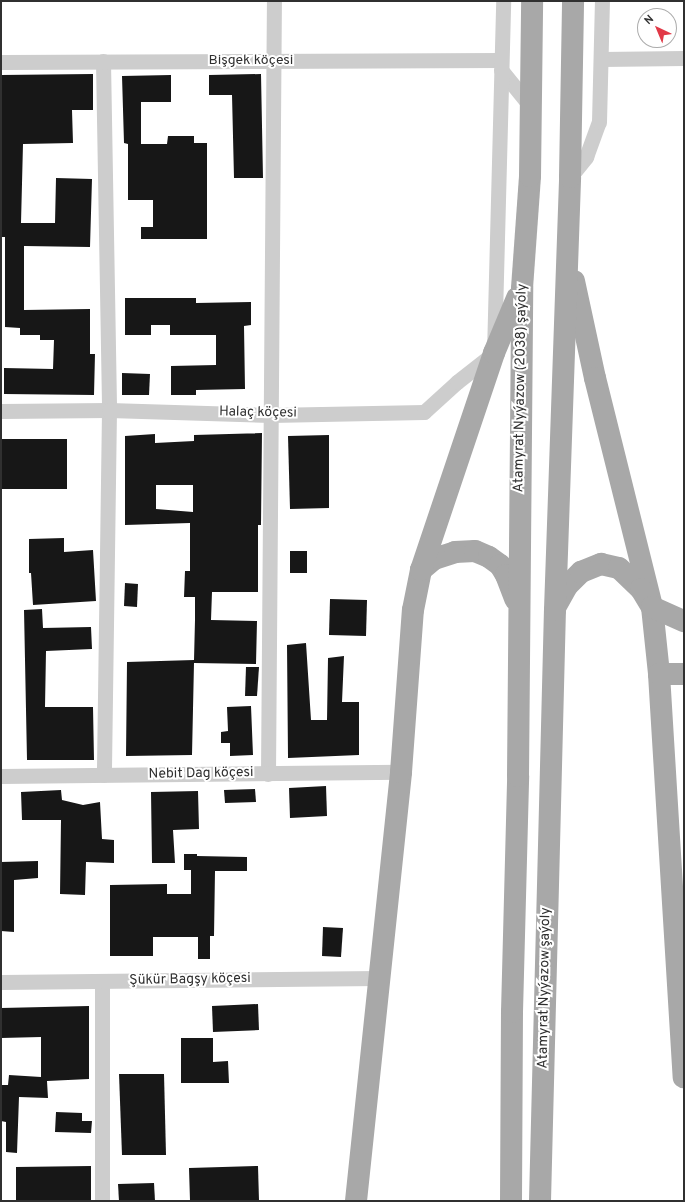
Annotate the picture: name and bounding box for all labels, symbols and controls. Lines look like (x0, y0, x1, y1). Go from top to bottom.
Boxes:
north arrow (637, 8, 677, 48)
text: N (642, 12, 657, 28)
street label: Bişgek köçesi (209, 53, 293, 69)
street label: Atamyrat Nyýazow (2038) şaýoly (511, 283, 531, 493)
street label: Halaç köçesi (219, 404, 297, 422)
street label: Nebit Dag köçesi (148, 765, 254, 783)
street label: Atamyrat Nyýazow şaýoly (535, 907, 555, 1069)
street label: Şükür Bagşy köçesi (129, 971, 251, 989)

